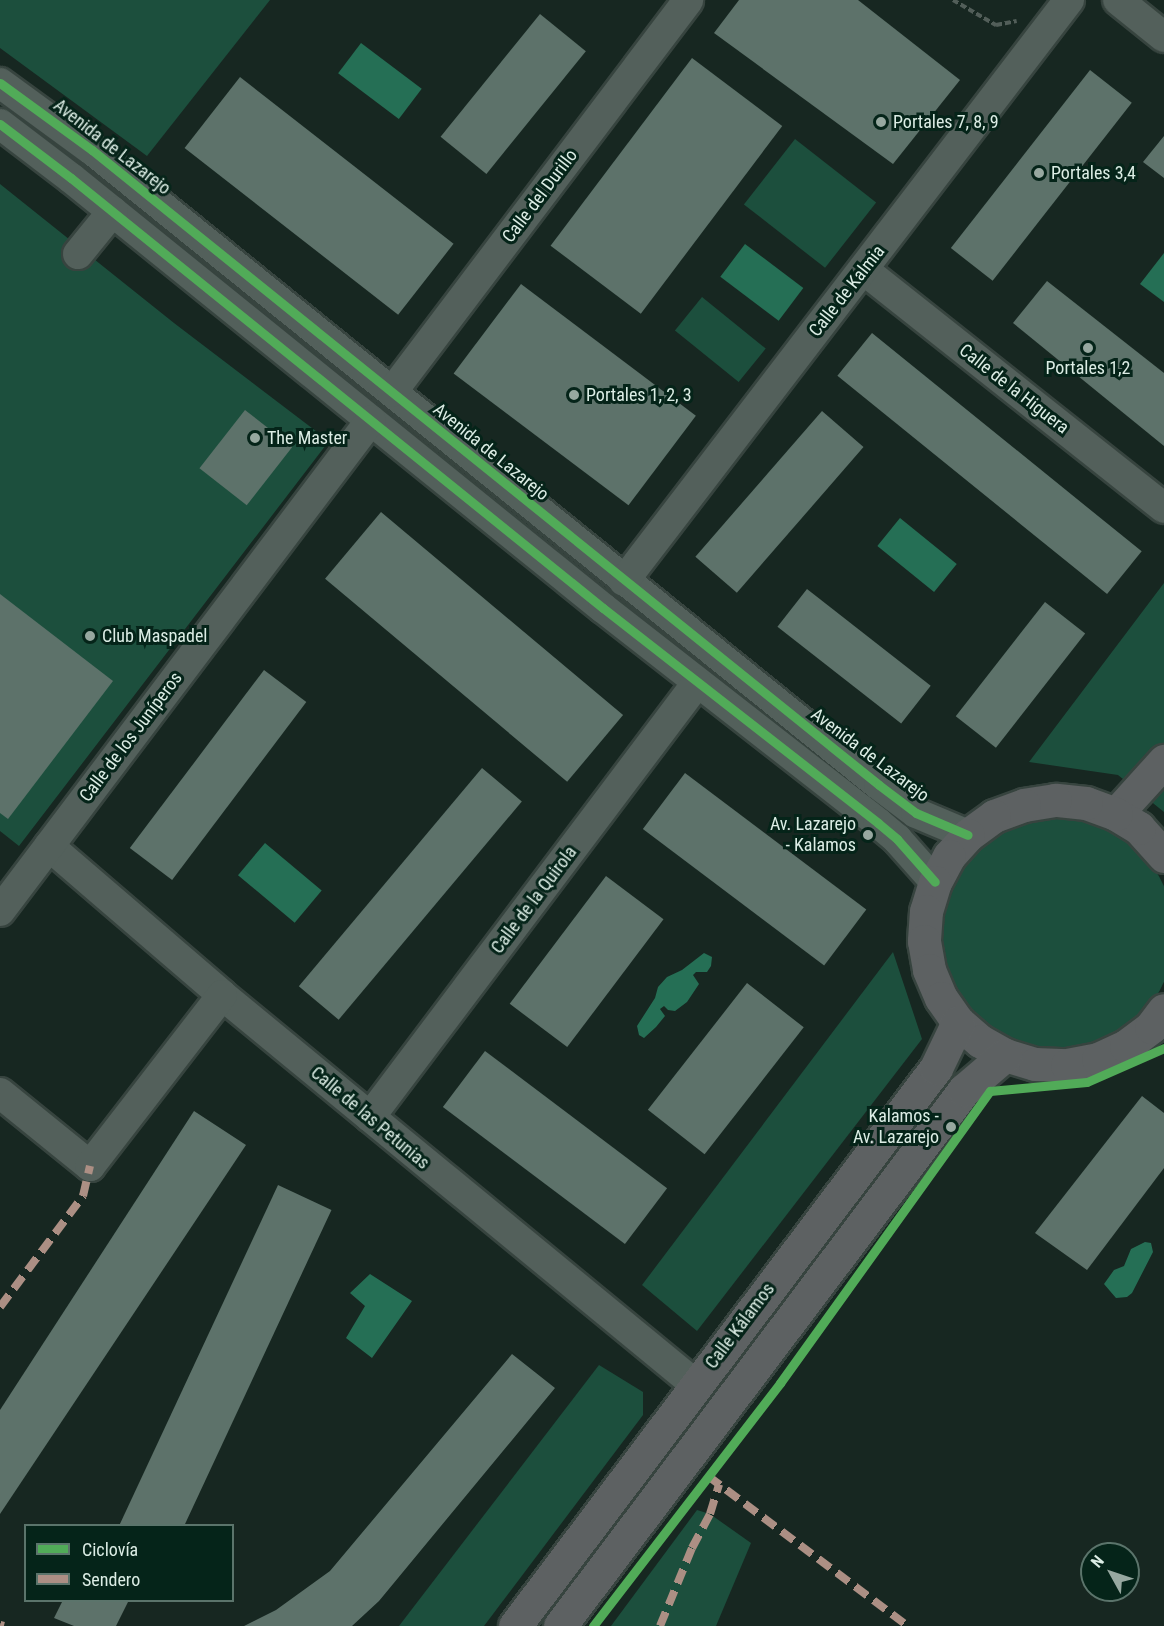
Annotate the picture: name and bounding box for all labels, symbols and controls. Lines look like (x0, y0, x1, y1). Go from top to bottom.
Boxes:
street label: Avenida de Lazarejo (49, 95, 175, 199)
place label: Portales 7, 8, 9 (893, 111, 999, 133)
marker: Portales 7, 8, 9 (874, 115, 888, 129)
street label: Calle del Durillo (498, 145, 582, 247)
place label: Portales 3,4 (1051, 162, 1136, 184)
marker: Portales 3,4 (1032, 166, 1046, 180)
street label: Calle de Kalmia (805, 241, 889, 341)
street label: Calle de la Higuera (955, 340, 1073, 438)
marker: Portales 1,2 (1081, 341, 1095, 355)
place label: Portales 1,2 (1046, 357, 1130, 379)
place label: Portales 1, 2, 3 (586, 384, 692, 406)
marker: Portales 1, 2, 3 (567, 388, 581, 402)
street label: Avenida de Lazarejo (429, 399, 553, 505)
place label: The Master (267, 427, 347, 449)
marker: The Master (248, 431, 262, 445)
place label: Club Maspadel (102, 625, 207, 647)
marker: Club Maspadel (83, 629, 97, 643)
street label: Calle de los Juníperos (75, 668, 187, 806)
street label: Avenida de Lazarejo (807, 703, 933, 807)
place label: Av. Lazarejo - Kalamos (770, 814, 856, 856)
marker: Av. Lazarejo - Kalamos (861, 828, 875, 842)
street label: Calle de la Quirola (487, 842, 581, 958)
street label: Calle de las Petunias (306, 1062, 434, 1174)
place label: Kalamos - Av. Lazarejo (853, 1106, 939, 1148)
marker: Kalamos - Av. Lazarejo (944, 1120, 958, 1134)
street label: Calle Kálamos (701, 1279, 779, 1373)
legend (24, 1524, 234, 1602)
text: Ciclovía (82, 1539, 138, 1560)
north arrow (1080, 1542, 1140, 1602)
text: N (1087, 1552, 1108, 1571)
text: Sendero (82, 1569, 140, 1590)

